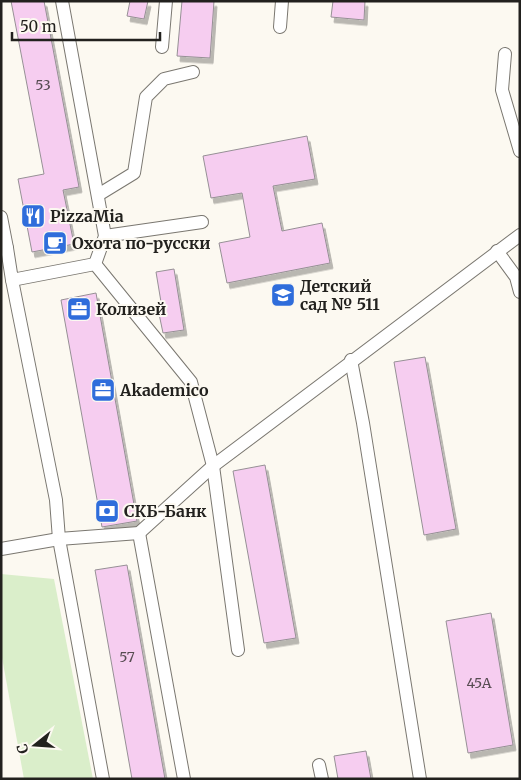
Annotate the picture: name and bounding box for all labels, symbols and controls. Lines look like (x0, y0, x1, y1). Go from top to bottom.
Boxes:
scale bar (12, 10, 160, 42)
text: 50 m (20, 17, 57, 36)
house number: 53 (35, 76, 51, 94)
restaurant icon: PizzaMia (20, 203, 46, 229)
place label: PizzaMia (50, 206, 124, 226)
cafe icon: Охота по-русски (42, 230, 68, 256)
place label: Охота по-русски (72, 233, 211, 253)
place label: Детский сад № 511 (300, 276, 380, 314)
school or university icon: Детский сад № 511 (270, 282, 296, 308)
office icon: Колизей (66, 296, 92, 322)
place label: Колизей (96, 299, 166, 319)
office icon: Akademico (90, 377, 116, 403)
place label: Akademico (119, 380, 209, 400)
bank icon: СКБ-Банк (94, 498, 120, 524)
place label: СКБ-Банк (124, 501, 207, 521)
house number: 57 (119, 648, 135, 666)
house number: 45А (466, 674, 492, 692)
north arrow (10, 720, 60, 770)
text: С (13, 742, 33, 756)

